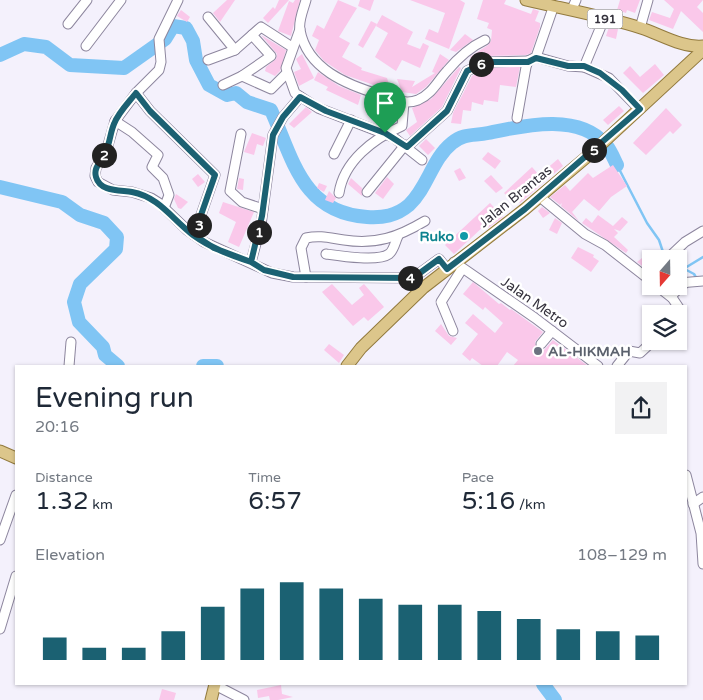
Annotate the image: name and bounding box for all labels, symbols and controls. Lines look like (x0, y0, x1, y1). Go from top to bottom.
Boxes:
road number: 191 (588, 10, 622, 28)
pin: 6 (468, 52, 494, 76)
text: 6 (477, 56, 486, 73)
pin (364, 82, 406, 133)
icon: arrive (371, 89, 399, 117)
pin: 5 (582, 138, 606, 162)
pin: 2 (92, 142, 116, 168)
text: 5 (590, 142, 599, 159)
text: 2 (100, 147, 109, 164)
street label: Jalan Brantas (475, 162, 555, 231)
pin: 3 (186, 212, 212, 238)
text: 3 (195, 217, 204, 234)
pin: 1 (246, 220, 272, 244)
text: 1 (255, 224, 264, 241)
place label: Ruko (419, 228, 454, 245)
marker: Ruko (458, 230, 470, 242)
north arrow (642, 250, 688, 295)
map controls (642, 250, 687, 350)
pin: 4 (398, 266, 422, 290)
text: 4 (406, 270, 415, 287)
street label: Jalan Metro (498, 273, 572, 332)
button: layers (642, 305, 687, 350)
place label: AL-HIKMAH (548, 343, 631, 360)
marker: AL-HIKMAH (532, 345, 544, 357)
text: Evening run (35, 381, 194, 415)
button: share (615, 382, 667, 434)
text: 20:16 (35, 417, 79, 437)
text: Distance (35, 469, 93, 486)
text: Time (248, 469, 281, 486)
text: Pace (462, 469, 494, 486)
text: 1.32 (35, 486, 89, 516)
text: 6:57 (248, 486, 302, 516)
text: 5:16 (462, 486, 515, 516)
text: km (89, 496, 113, 513)
text: /km (515, 496, 546, 513)
text: Elevation (35, 545, 105, 565)
text: 108–129 m (577, 545, 667, 565)

